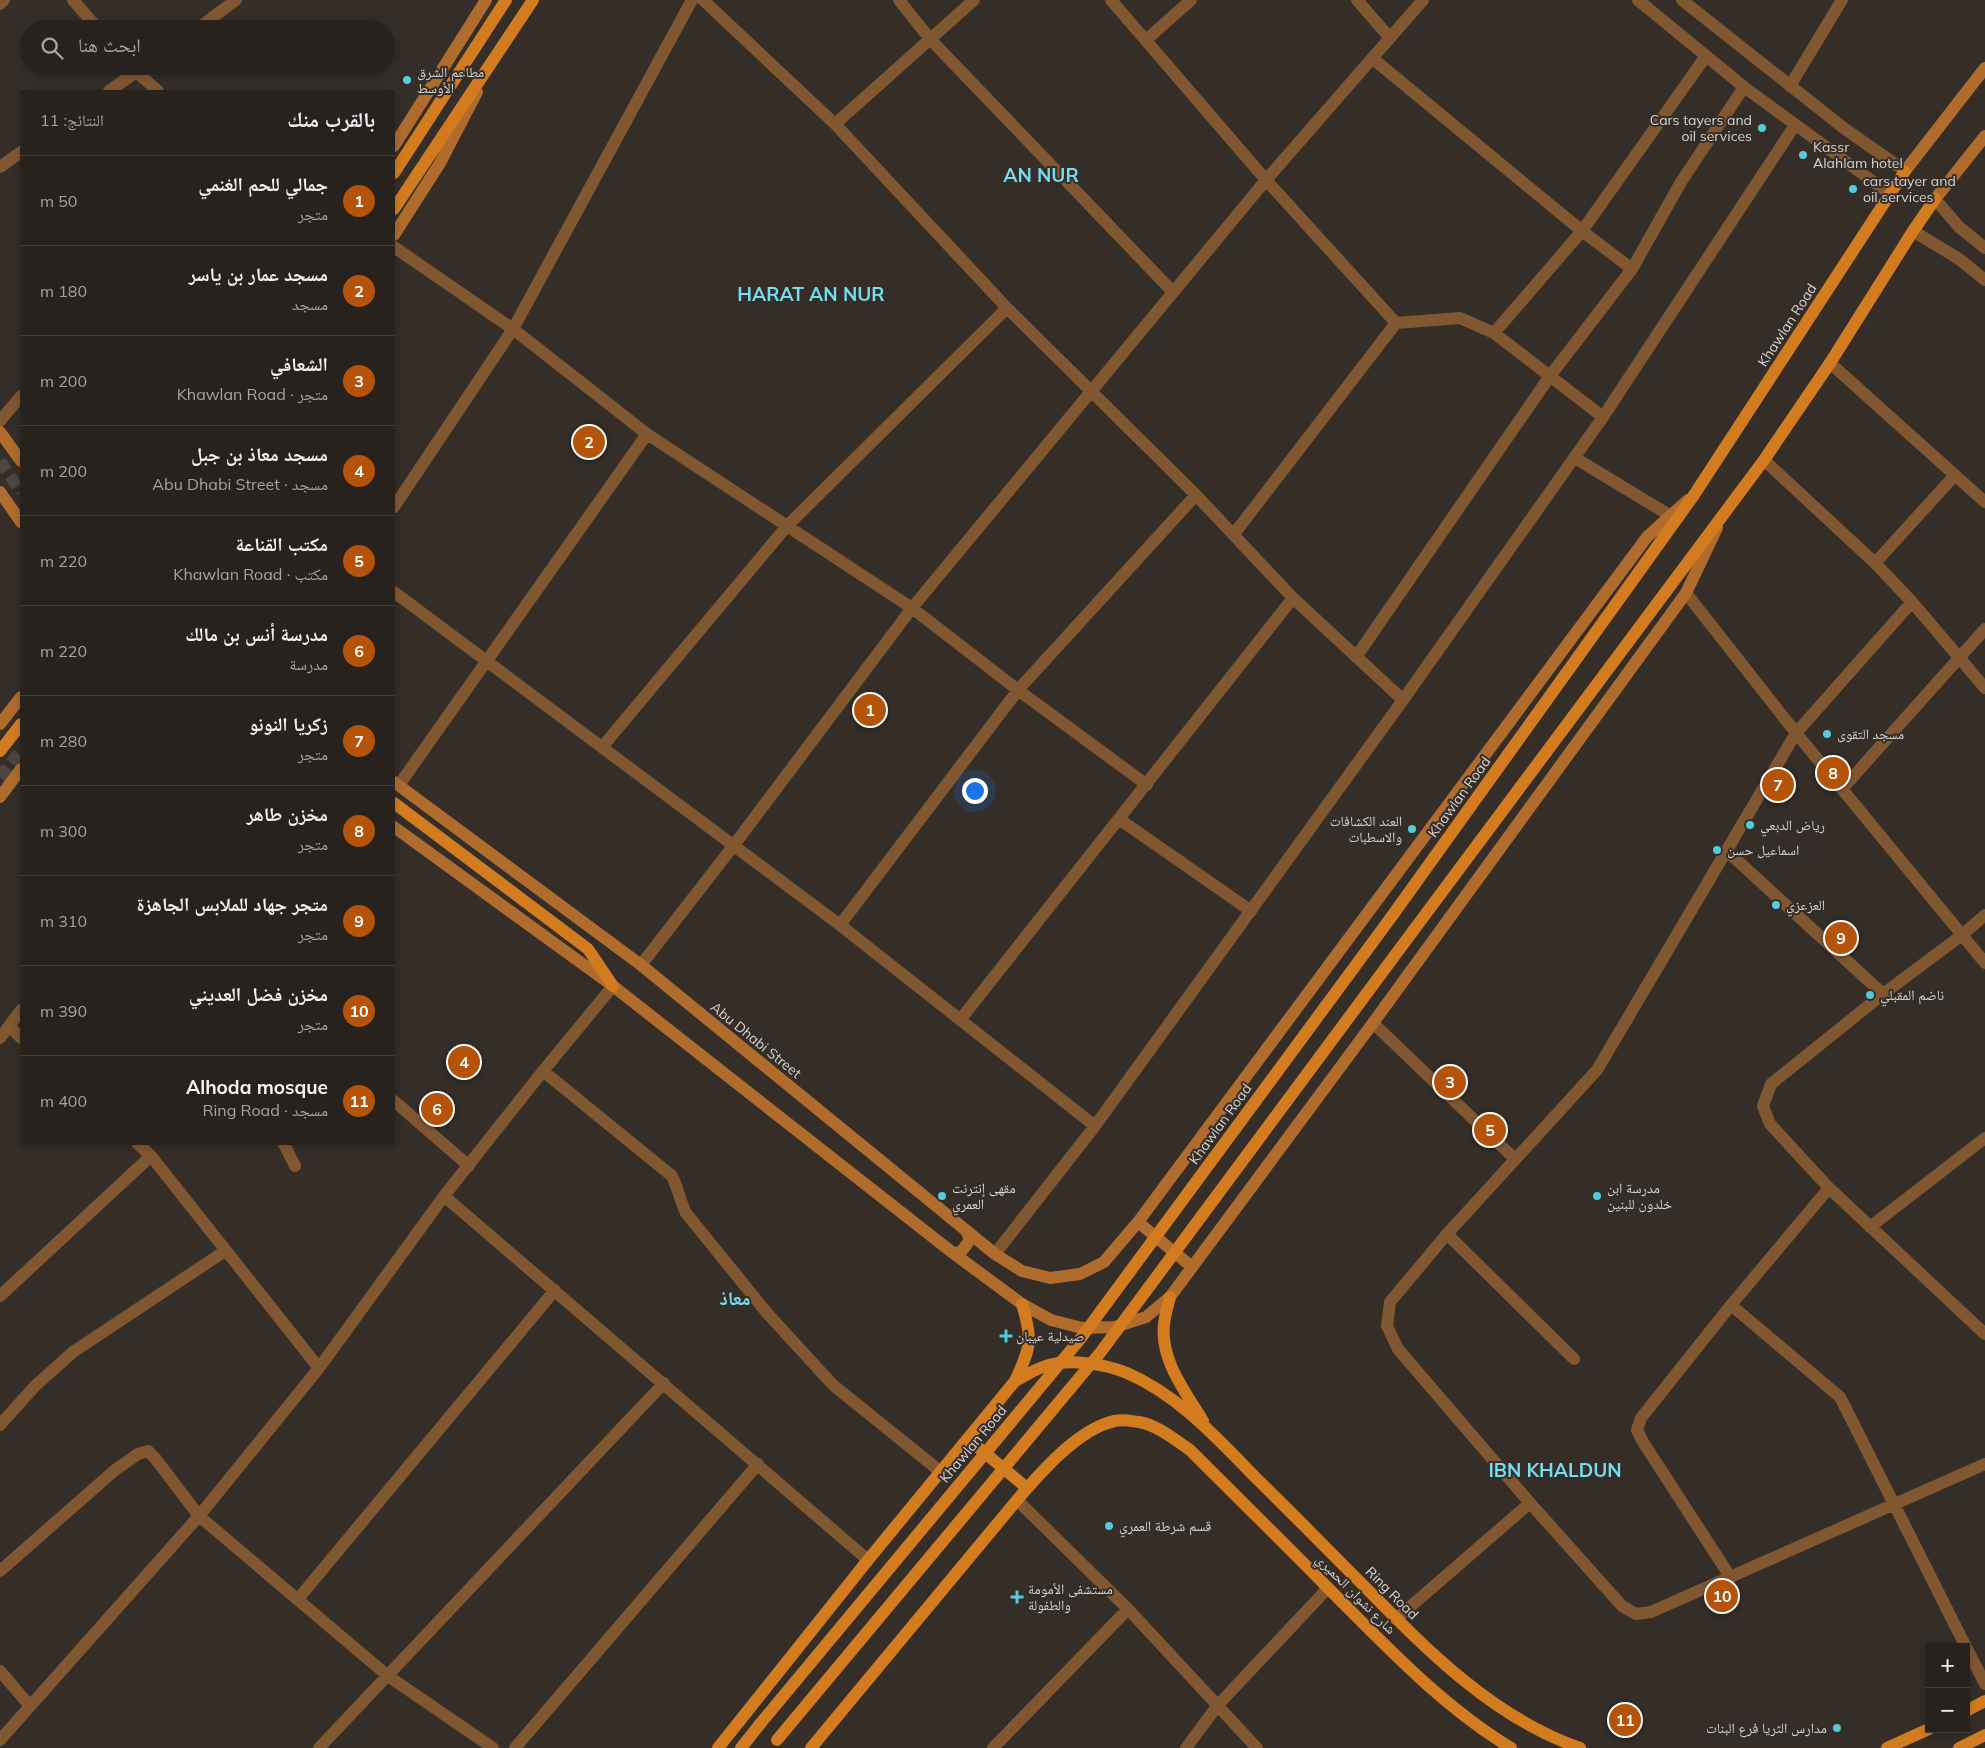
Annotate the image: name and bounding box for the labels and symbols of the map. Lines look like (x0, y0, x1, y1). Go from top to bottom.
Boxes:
place label: مطاعم الشرق الأوسط (417, 63, 484, 97)
marker: مطاعم الشرق الأوسط (401, 74, 413, 86)
place label: Cars tayers and oil services (1650, 111, 1752, 145)
marker: Cars tayers and oil services (1756, 122, 1768, 134)
place label: Kassr Alahlam hotel (1813, 138, 1903, 172)
marker: Kassr Alahlam hotel (1797, 149, 1809, 161)
district label: AN NUR (1003, 163, 1079, 187)
place label: cars tayer and oil services (1863, 172, 1956, 206)
marker: cars tayer and oil services (1847, 183, 1859, 195)
street label: Khawlan Road (1753, 280, 1821, 370)
district label: HARAT AN NUR (737, 282, 885, 306)
pin: 2 (573, 423, 605, 461)
pin: 1 (854, 691, 886, 729)
place label: مسجد التقوى (1837, 725, 1904, 743)
marker: مسجد التقوى (1821, 728, 1833, 740)
street label: Khawlan Road (1424, 753, 1494, 841)
pin: 8 (1817, 754, 1849, 792)
pin: 7 (1762, 766, 1794, 804)
your location (962, 778, 988, 804)
place label: العند الكشافات والاسطبات (1330, 812, 1402, 846)
place label: رياض الدبعي (1760, 816, 1825, 837)
marker: رياض الدبعي (1744, 819, 1756, 831)
marker: العند الكشافات والاسطبات (1406, 823, 1418, 835)
place label: اسماعيل حسن (1727, 841, 1799, 859)
marker: اسماعيل حسن (1711, 844, 1723, 856)
place label: العزعزي (1786, 896, 1825, 917)
marker: العزعزي (1770, 899, 1782, 911)
pin: 9 (1825, 919, 1857, 957)
place label: ناضم المقبلي (1880, 986, 1944, 1007)
marker: ناضم المقبلي (1864, 989, 1876, 1001)
street label: Abu Dhabi Street (707, 998, 805, 1082)
pin: 4 (448, 1043, 480, 1081)
pin: 3 (1434, 1063, 1466, 1101)
street label: Khawlan Road (1185, 1080, 1255, 1168)
pin: 6 (421, 1090, 453, 1128)
pin: 5 (1474, 1111, 1506, 1149)
place label: مقهى إنترنت العمري (952, 1179, 1016, 1216)
place label: مدرسة ابن خلدون للبنين (1607, 1179, 1672, 1213)
marker: مقهى إنترنت العمري (936, 1190, 948, 1202)
marker: مدرسة ابن خلدون للبنين (1591, 1190, 1603, 1202)
district label: معاذ (719, 1286, 751, 1310)
place label: صيدلية عيبان (1016, 1327, 1085, 1345)
marker: صيدلية عيبان (1000, 1330, 1012, 1342)
street label: Khawlan Road (935, 1402, 1011, 1486)
district label: IBN KHALDUN (1488, 1458, 1622, 1482)
place label: قسم شرطة العمري (1119, 1517, 1212, 1538)
marker: قسم شرطة العمري (1103, 1520, 1115, 1532)
street label: شارع نشوان الحميري (1310, 1550, 1400, 1640)
street label: Ring Road (1362, 1563, 1422, 1623)
pin: 10 (1706, 1577, 1738, 1615)
place label: مستشفى الأمومة والطفولة (1028, 1580, 1113, 1614)
marker: مستشفى الأمومة والطفولة (1010, 1590, 1024, 1604)
pin: 11 (1609, 1701, 1641, 1739)
place label: مدارس الثريا فرع البنات (1706, 1719, 1827, 1738)
marker: مدارس الثريا فرع البنات (1831, 1722, 1843, 1734)

